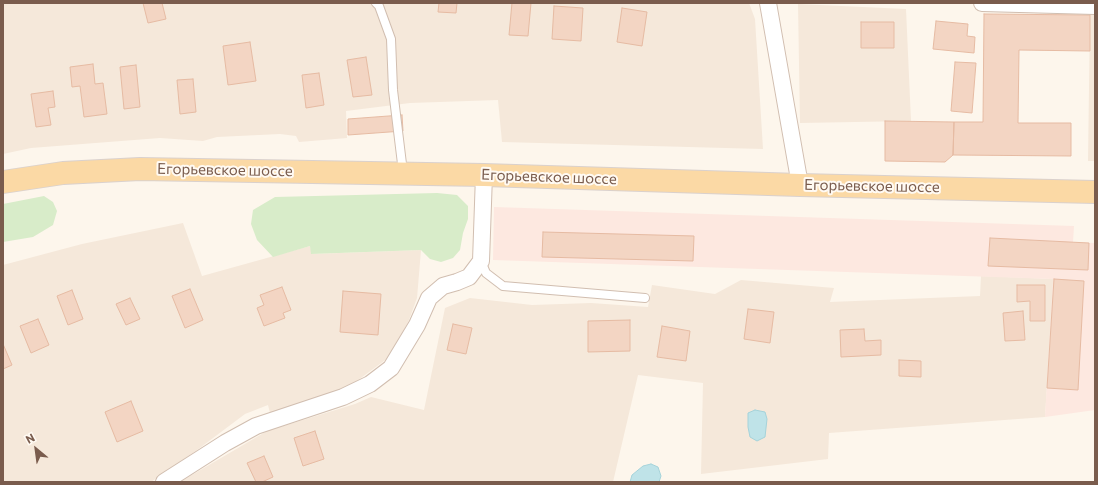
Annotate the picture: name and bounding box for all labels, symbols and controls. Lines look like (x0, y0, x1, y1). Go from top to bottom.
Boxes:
street label: Егорьевское шоссе (157, 160, 293, 180)
street label: Егорьевское шоссе (481, 166, 617, 188)
street label: Егорьевское шоссе (804, 176, 940, 196)
north arrow (16, 429, 56, 469)
text: N (23, 430, 37, 446)

